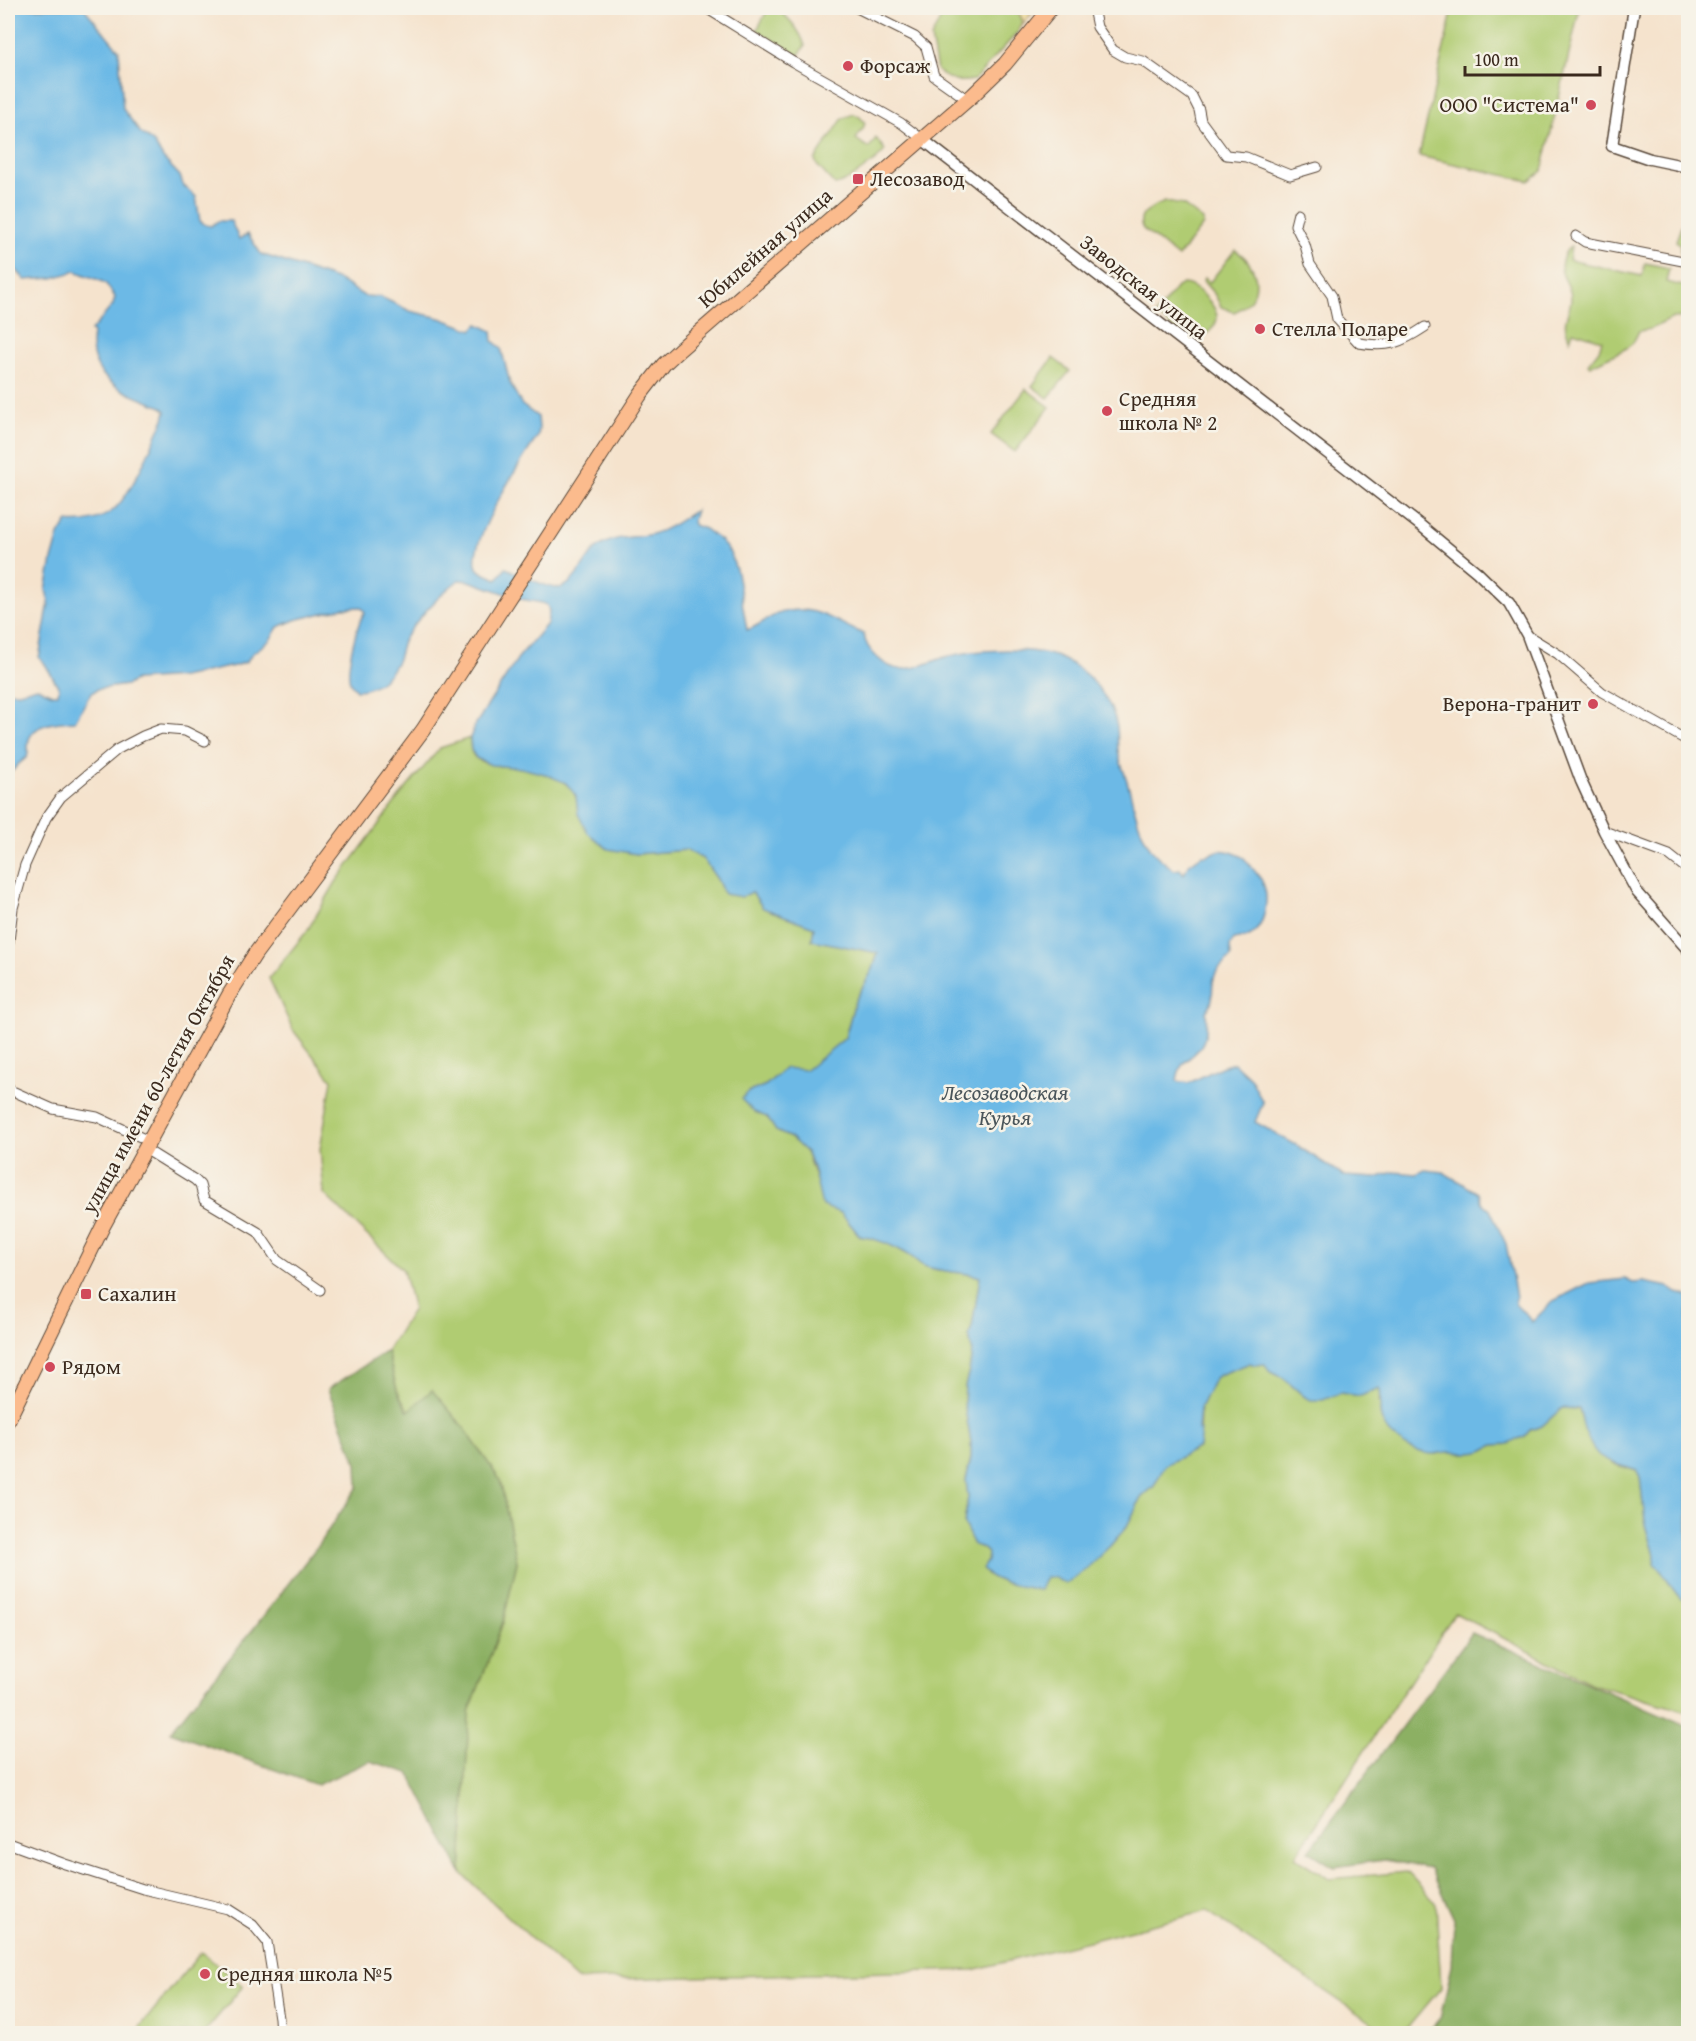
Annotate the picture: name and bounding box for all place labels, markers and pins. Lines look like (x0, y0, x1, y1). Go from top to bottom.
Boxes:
place label: Форсаж (860, 50, 931, 81)
marker: Форсаж (841, 59, 855, 73)
place label: ООО "Система" (1439, 89, 1579, 120)
marker: ООО "Система" (1584, 98, 1598, 112)
place label: Лесозавод (870, 163, 965, 194)
marker: Лесозавод (851, 172, 865, 186)
place label: Стелла Поларе (1272, 313, 1408, 344)
marker: Стелла Поларе (1253, 322, 1267, 336)
place label: Средняя школа № 2 (1119, 383, 1217, 438)
marker: Средняя школа № 2 (1100, 404, 1114, 418)
place label: Верона-гранит (1443, 688, 1581, 719)
marker: Верона-гранит (1586, 697, 1600, 711)
place label: Сахалин (98, 1278, 176, 1309)
marker: Сахалин (79, 1287, 93, 1301)
place label: Рядом (62, 1351, 121, 1382)
marker: Рядом (43, 1360, 57, 1374)
place label: Средняя школа №5 (217, 1958, 393, 1989)
marker: Средняя школа №5 (198, 1967, 212, 1981)

